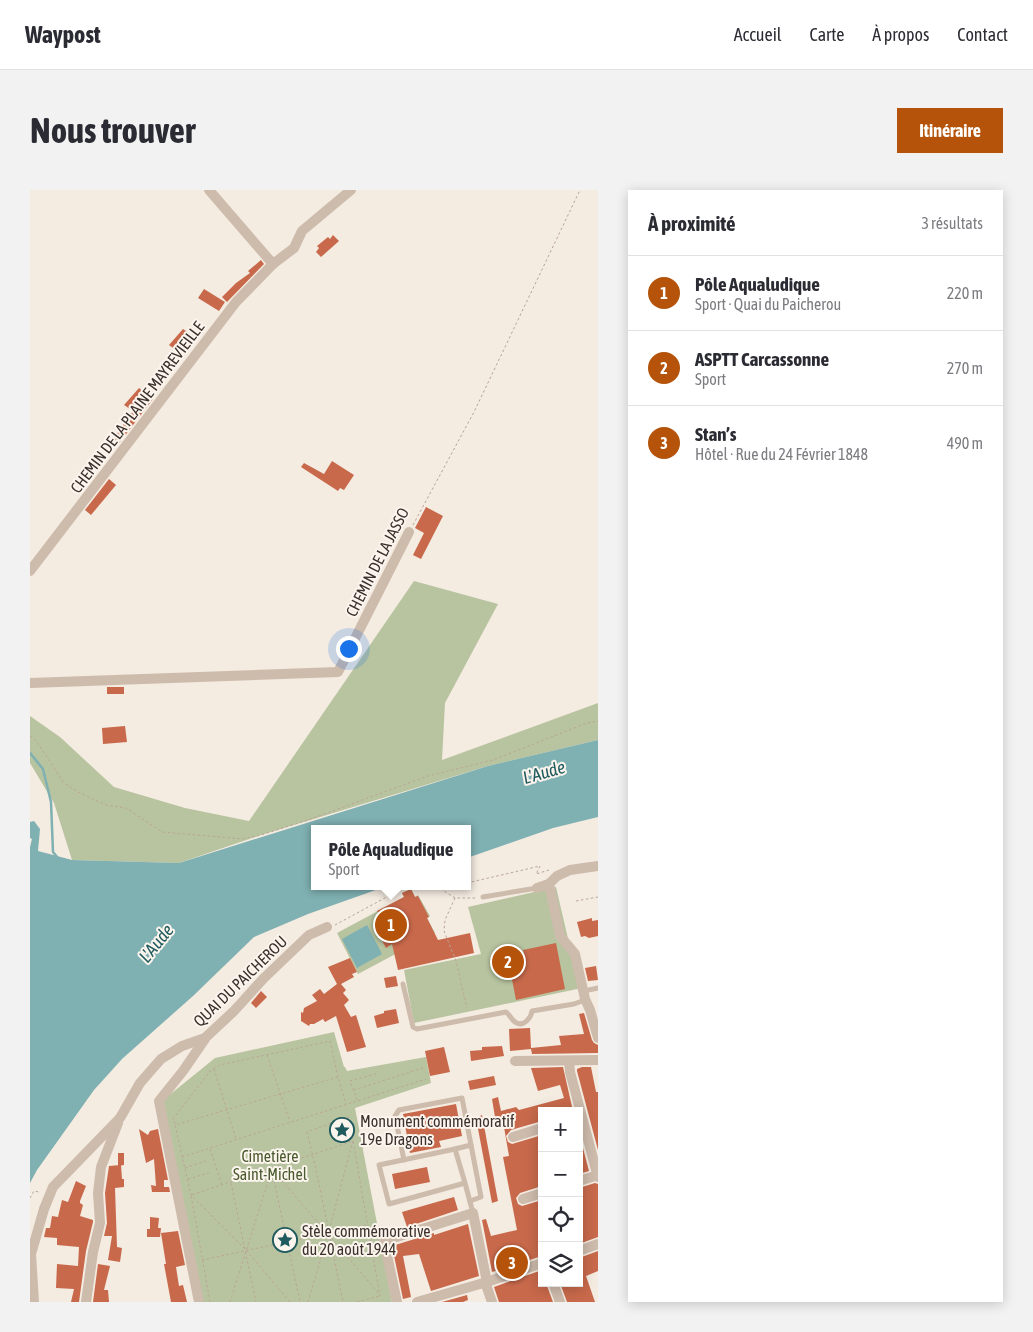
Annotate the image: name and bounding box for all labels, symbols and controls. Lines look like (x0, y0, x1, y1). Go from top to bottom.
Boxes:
text: Waypost (25, 21, 101, 48)
text: Accueil (734, 24, 782, 45)
text: Carte (810, 24, 844, 45)
text: À propos (872, 24, 929, 45)
text: Contact (957, 24, 1008, 45)
button: Itinéraire (897, 108, 1003, 153)
text: Nous trouver (30, 110, 195, 150)
text: À proximité (648, 211, 736, 235)
text: 3 résultats (921, 214, 983, 232)
text: Pôle Aqualudique (695, 273, 820, 295)
text: 1 (660, 284, 668, 302)
text: 220 m (947, 284, 983, 302)
text: Sport · Quai du Paicherou (695, 295, 841, 313)
street label: CHEMIN DE LA PLAINE MAYREVIEILLE (67, 318, 207, 496)
text: ASPTT Carcassonne (695, 348, 829, 370)
text: 2 (660, 359, 668, 377)
text: 270 m (947, 359, 983, 377)
text: Sport (695, 370, 726, 388)
text: Stan’s (695, 423, 736, 445)
text: 3 (660, 434, 668, 452)
text: 490 m (947, 434, 983, 452)
text: Hôtel · Rue du 24 Février 1848 (695, 445, 868, 463)
street label: CHEMIN DE LA JASSO (342, 505, 412, 619)
your location (336, 636, 362, 662)
water label: L'Aude (520, 756, 568, 788)
popup (311, 825, 471, 890)
text: Pôle Aqualudique (329, 838, 453, 860)
text: Sport (329, 860, 360, 878)
pin: 1 (375, 906, 407, 944)
water label: L'Aude (134, 920, 178, 966)
street label: QUAI DU PAICHEROU (190, 932, 290, 1030)
pin: 2 (492, 943, 524, 981)
map controls (538, 1107, 583, 1287)
button: + (538, 1107, 583, 1152)
place label: Monument commémoratif 19e Dragons (360, 1112, 515, 1149)
place icon: Monument commémoratif 19e Dragons (329, 1117, 355, 1143)
park label: Cimetière Saint-Michel (233, 1147, 308, 1183)
button: − (538, 1152, 583, 1197)
button: locate (538, 1197, 583, 1242)
place label: Stèle commémorative du 20 août 1944 (302, 1222, 431, 1258)
place icon: Stèle commémorative du 20 août 1944 (272, 1227, 298, 1253)
button: layers (538, 1242, 583, 1287)
pin: 3 (496, 1244, 528, 1282)

